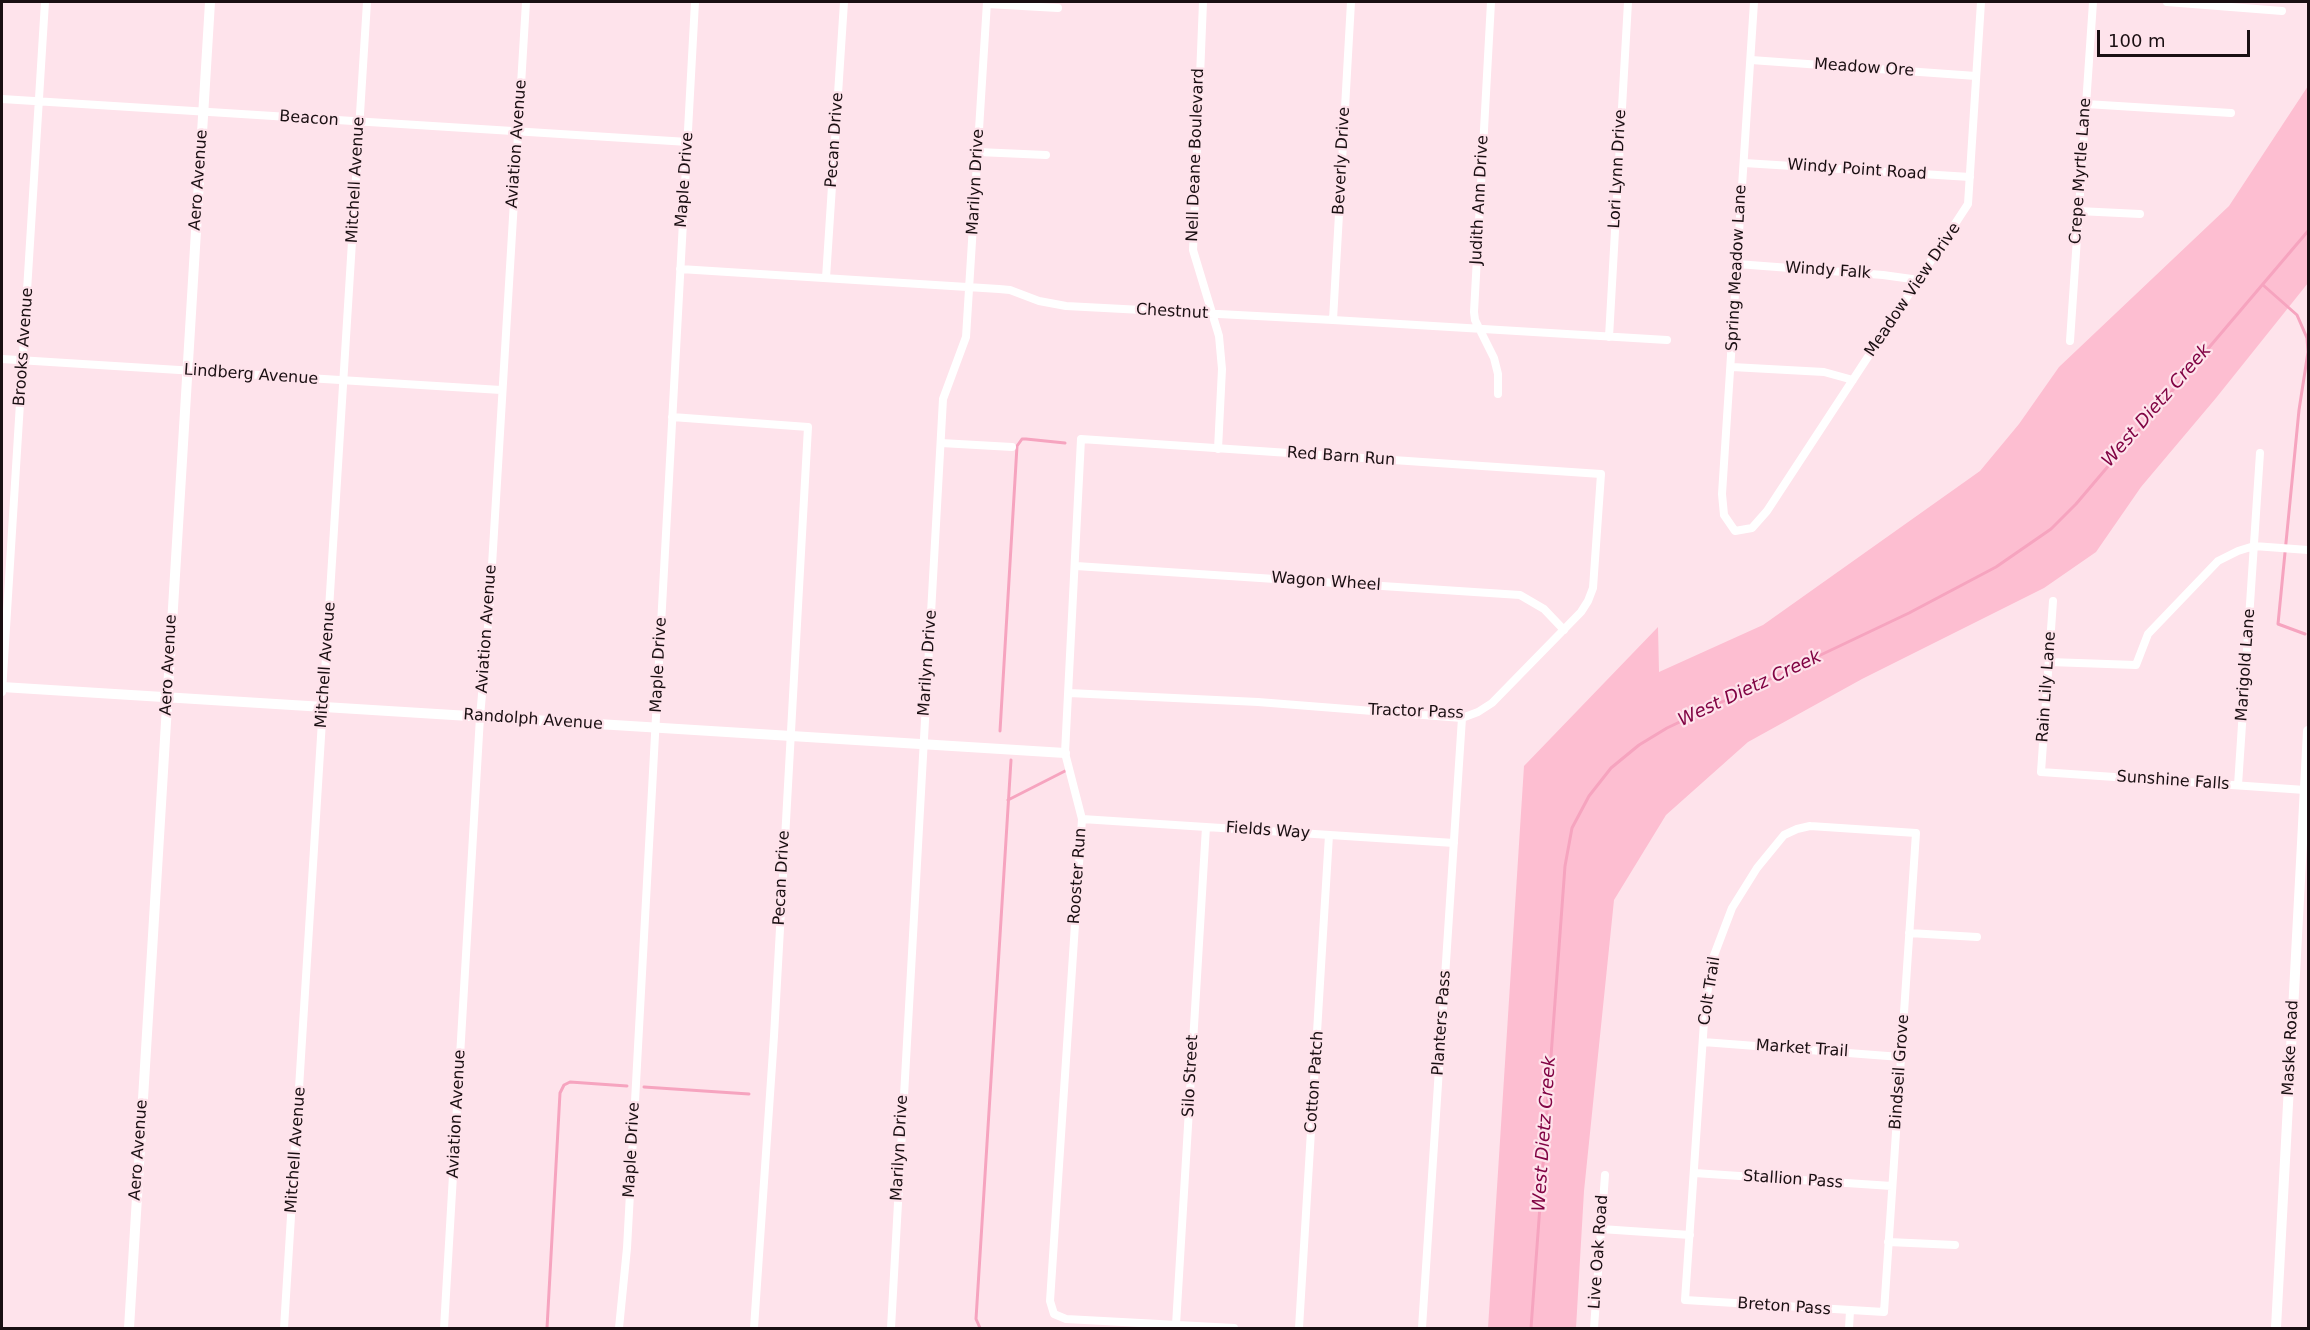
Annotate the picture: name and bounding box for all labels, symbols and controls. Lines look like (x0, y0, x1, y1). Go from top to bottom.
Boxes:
scale bar (2100, 18, 2253, 56)
text: 100 m (2108, 30, 2166, 51)
street label: Meadow Ore (1813, 55, 1915, 81)
street label: Nell Deane Boulevard (1183, 68, 1209, 242)
street label: Aviation Avenue (503, 79, 531, 209)
street label: Pecan Drive (822, 92, 848, 188)
street label: Crepe Myrtle Lane (2066, 97, 2096, 245)
street label: Beverly Drive (1330, 106, 1354, 216)
street label: Beacon (279, 107, 339, 131)
street label: Lori Lynn Drive (1605, 109, 1631, 229)
street label: Mitchell Avenue (343, 116, 369, 244)
street label: Marilyn Drive (964, 128, 988, 236)
street label: Aero Avenue (186, 129, 212, 231)
street label: Maple Drive (672, 132, 698, 228)
street label: Judith Ann Drive (1467, 135, 1493, 265)
street label: Windy Point Road (1787, 156, 1927, 184)
street label: Spring Meadow Lane (1723, 184, 1751, 352)
street label: Meadow View Drive (1861, 219, 1965, 361)
street label: Windy Falk (1784, 258, 1872, 284)
street label: Brooks Avenue (10, 287, 38, 407)
street label: Chestnut (1135, 301, 1209, 323)
water label: West Dietz Creek (2098, 340, 2216, 472)
street label: Lindberg Avenue (183, 361, 319, 389)
street label: Red Barn Run (1286, 444, 1396, 470)
street label: Aviation Avenue (473, 564, 501, 694)
street label: Wagon Wheel (1271, 569, 1381, 595)
street label: Mitchell Avenue (312, 601, 340, 729)
street label: Marigold Lane (2232, 608, 2260, 722)
street label: Marilyn Drive (915, 609, 941, 717)
street label: Aero Avenue (157, 614, 181, 716)
street label: Maple Drive (647, 617, 671, 713)
street label: Rain Lily Lane (2034, 631, 2060, 743)
water label: West Dietz Creek (1675, 646, 1825, 732)
street label: Tractor Pass (1368, 701, 1464, 723)
street label: Randolph Avenue (463, 706, 603, 734)
street label: Sunshine Falls (2116, 767, 2230, 795)
street label: Fields Way (1225, 818, 1311, 844)
street label: Rooster Run (1065, 827, 1091, 925)
street label: Pecan Drive (770, 830, 794, 926)
street label: Colt Trail (1695, 955, 1725, 1027)
street label: Planters Pass (1429, 970, 1455, 1076)
street label: Maske Road (2279, 1000, 2303, 1096)
street label: Bindseil Grove (1886, 1014, 1914, 1130)
street label: Cotton Patch (1302, 1030, 1328, 1134)
street label: Silo Street (1179, 1034, 1203, 1118)
street label: Market Trail (1755, 1036, 1849, 1062)
street label: Aviation Avenue (444, 1049, 470, 1179)
water label: West Dietz Creek (1529, 1056, 1561, 1212)
street label: Mitchell Avenue (282, 1086, 310, 1214)
street label: Marilyn Drive (888, 1094, 912, 1202)
street label: Aero Avenue (126, 1099, 152, 1201)
street label: Maple Drive (620, 1102, 644, 1198)
street label: Stallion Pass (1742, 1167, 1844, 1193)
street label: Live Oak Road (1585, 1194, 1613, 1310)
street label: Breton Pass (1737, 1294, 1831, 1320)

